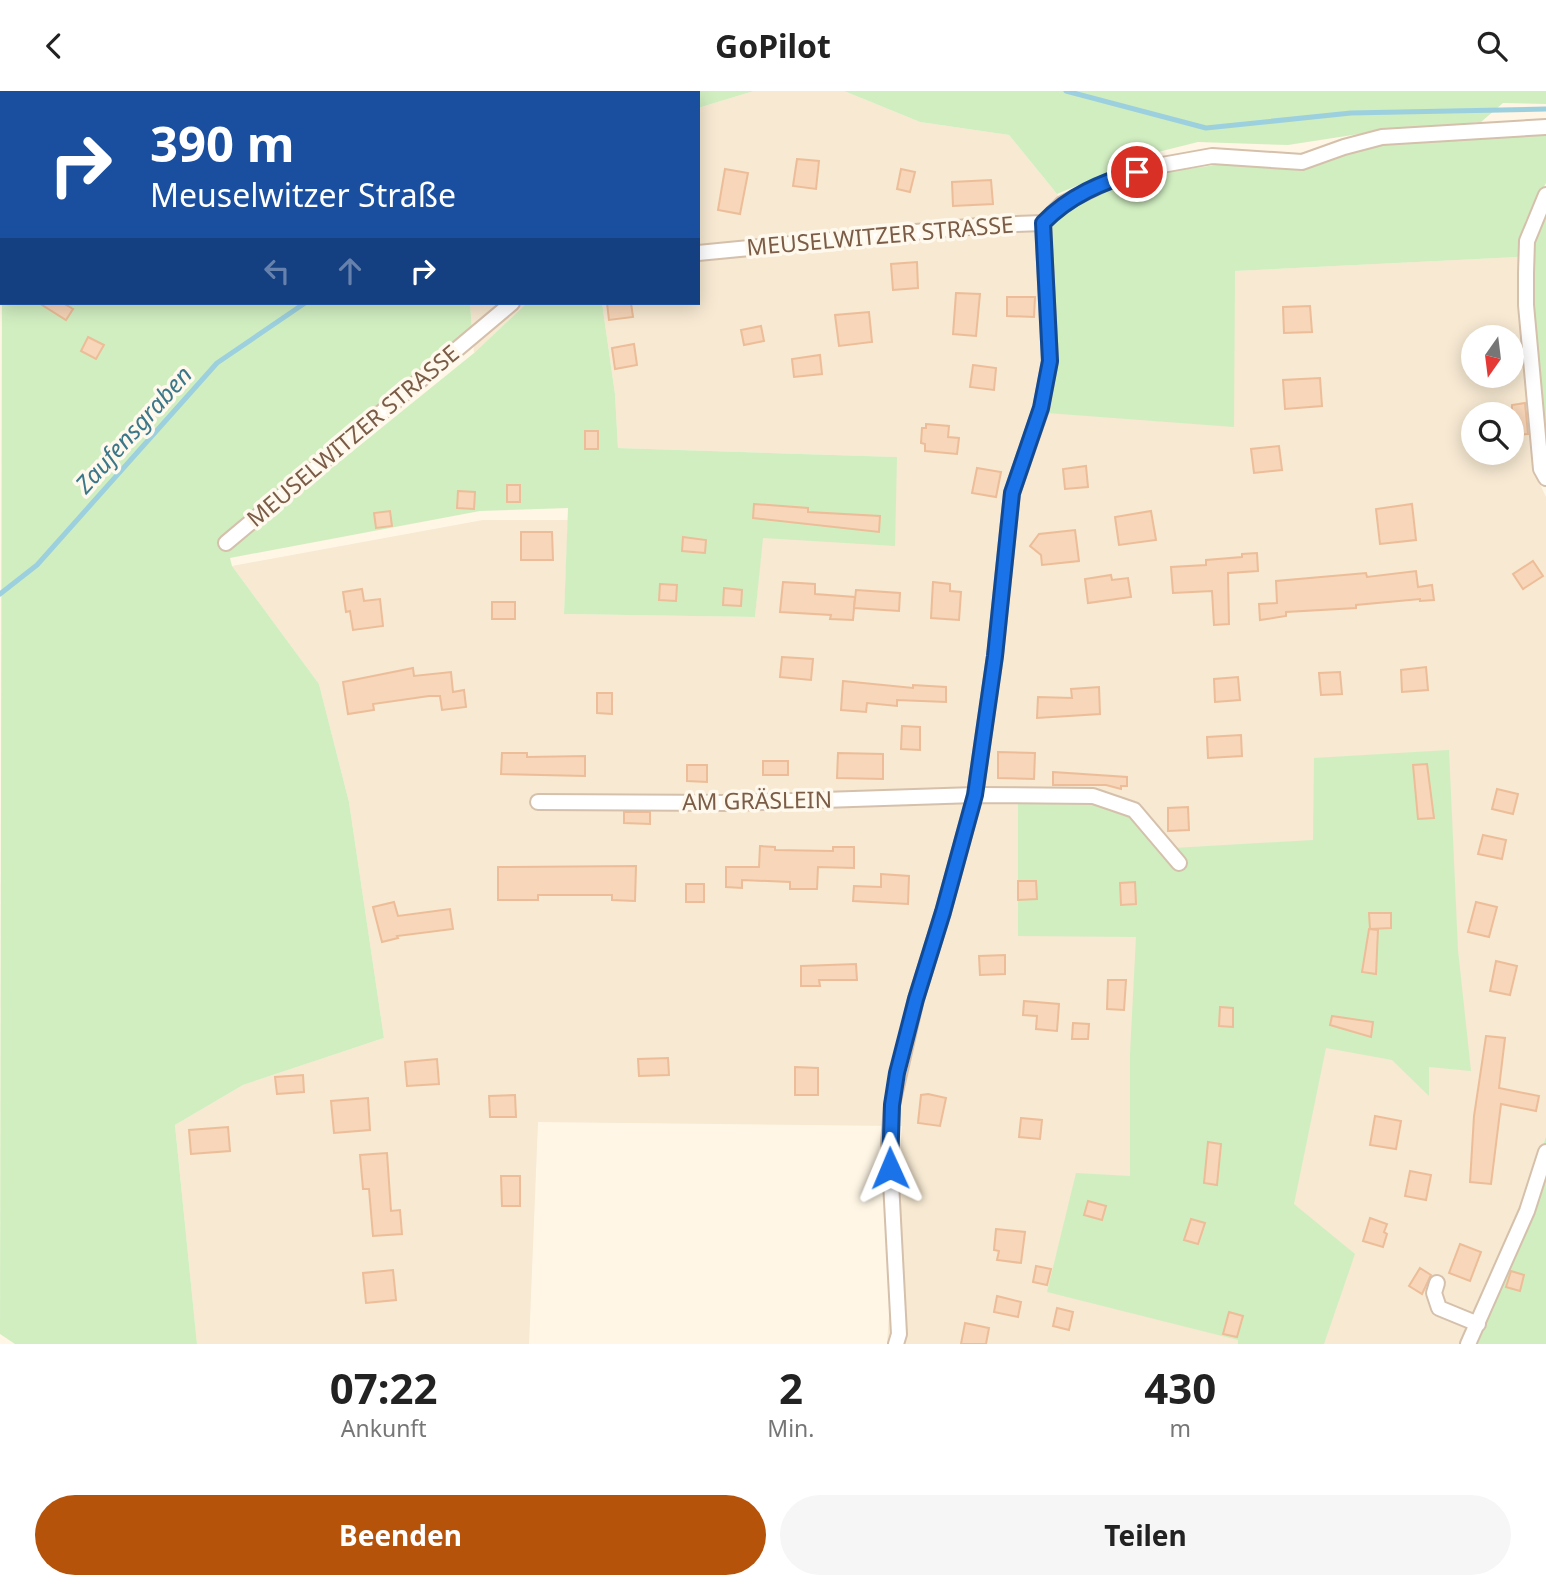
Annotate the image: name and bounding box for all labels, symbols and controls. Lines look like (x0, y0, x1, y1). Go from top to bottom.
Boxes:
text: GoPilot (715, 24, 831, 67)
icon: back (35, 27, 73, 65)
icon: search (1473, 27, 1511, 65)
text: 390 m (150, 110, 295, 176)
icon: right (35, 119, 126, 210)
pin (1107, 142, 1167, 202)
icon: arrive (1118, 153, 1156, 191)
text: Meuselwitzer Straße (150, 173, 456, 216)
street label: MEUSELWITZER STRASSE (745, 207, 1015, 263)
icon: left (258, 252, 296, 290)
icon: ahead (331, 252, 369, 290)
icon: right (404, 252, 442, 290)
north arrow (1461, 325, 1524, 389)
map controls (1461, 325, 1524, 465)
street label: MEUSELWITZER STRASSE (239, 337, 465, 534)
water label: Zaufensgraben (66, 358, 199, 500)
button: search (1461, 402, 1524, 465)
street label: AM GRÄSLEIN (682, 783, 832, 817)
position arrow (853, 1131, 927, 1205)
text: 07:22 (330, 1359, 438, 1416)
text: 2 (779, 1359, 803, 1416)
text: 430 (1144, 1359, 1216, 1416)
text: Ankunft (341, 1412, 427, 1444)
text: Min. (767, 1412, 815, 1444)
text: m (1169, 1412, 1191, 1444)
button: Beenden (35, 1495, 766, 1575)
button: Teilen (780, 1495, 1511, 1575)

